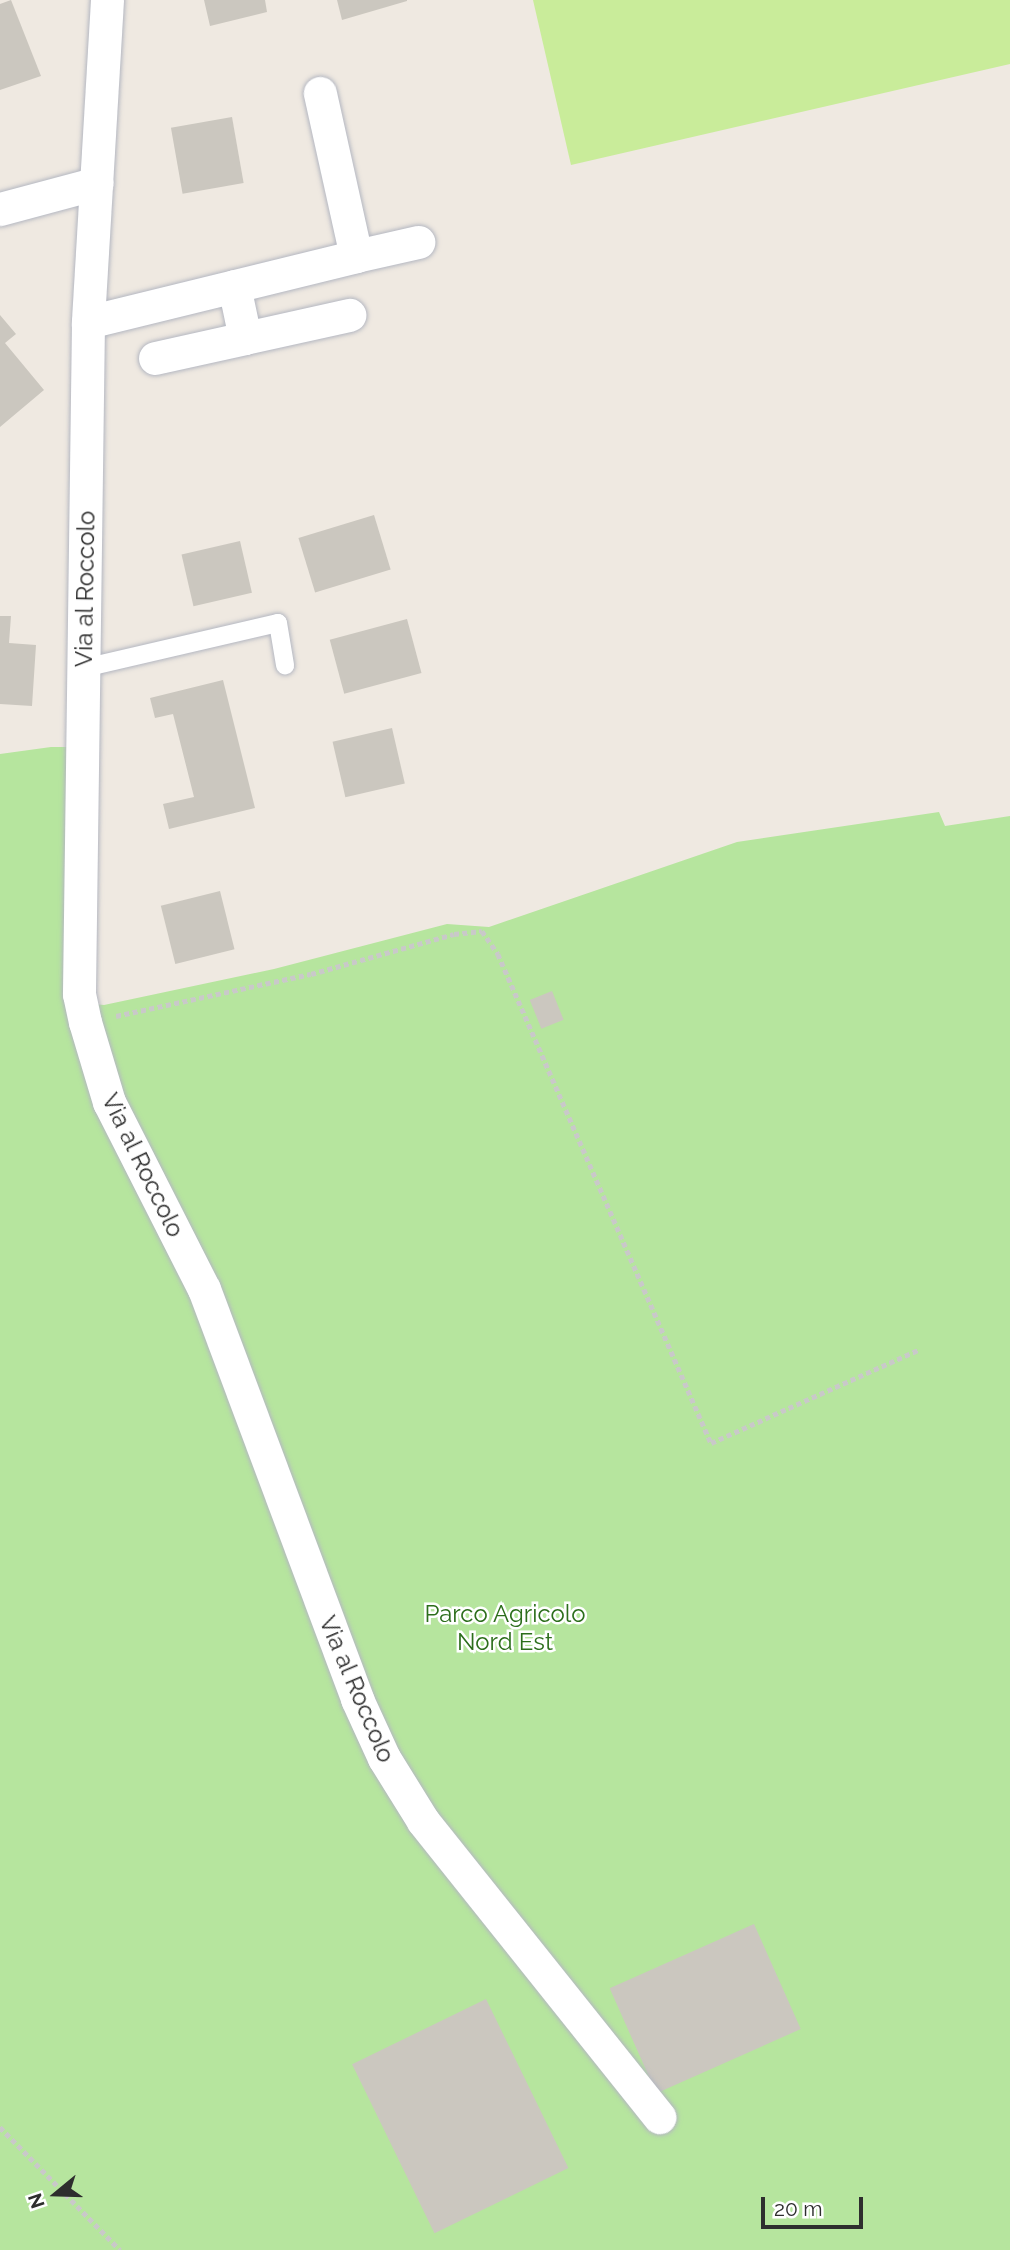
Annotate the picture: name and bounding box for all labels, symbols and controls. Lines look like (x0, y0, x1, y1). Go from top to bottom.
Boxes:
street label: Via al Roccolo (69, 510, 101, 668)
street label: Via al Roccolo (96, 1088, 190, 1242)
park label: Parco Agricolo Nord Est (424, 1600, 586, 1656)
street label: Via al Roccolo (313, 1611, 401, 1767)
north arrow (21, 2159, 91, 2229)
scale bar (765, 2184, 866, 2228)
text: N (23, 2190, 49, 2211)
text: 20 m (774, 2196, 822, 2221)

